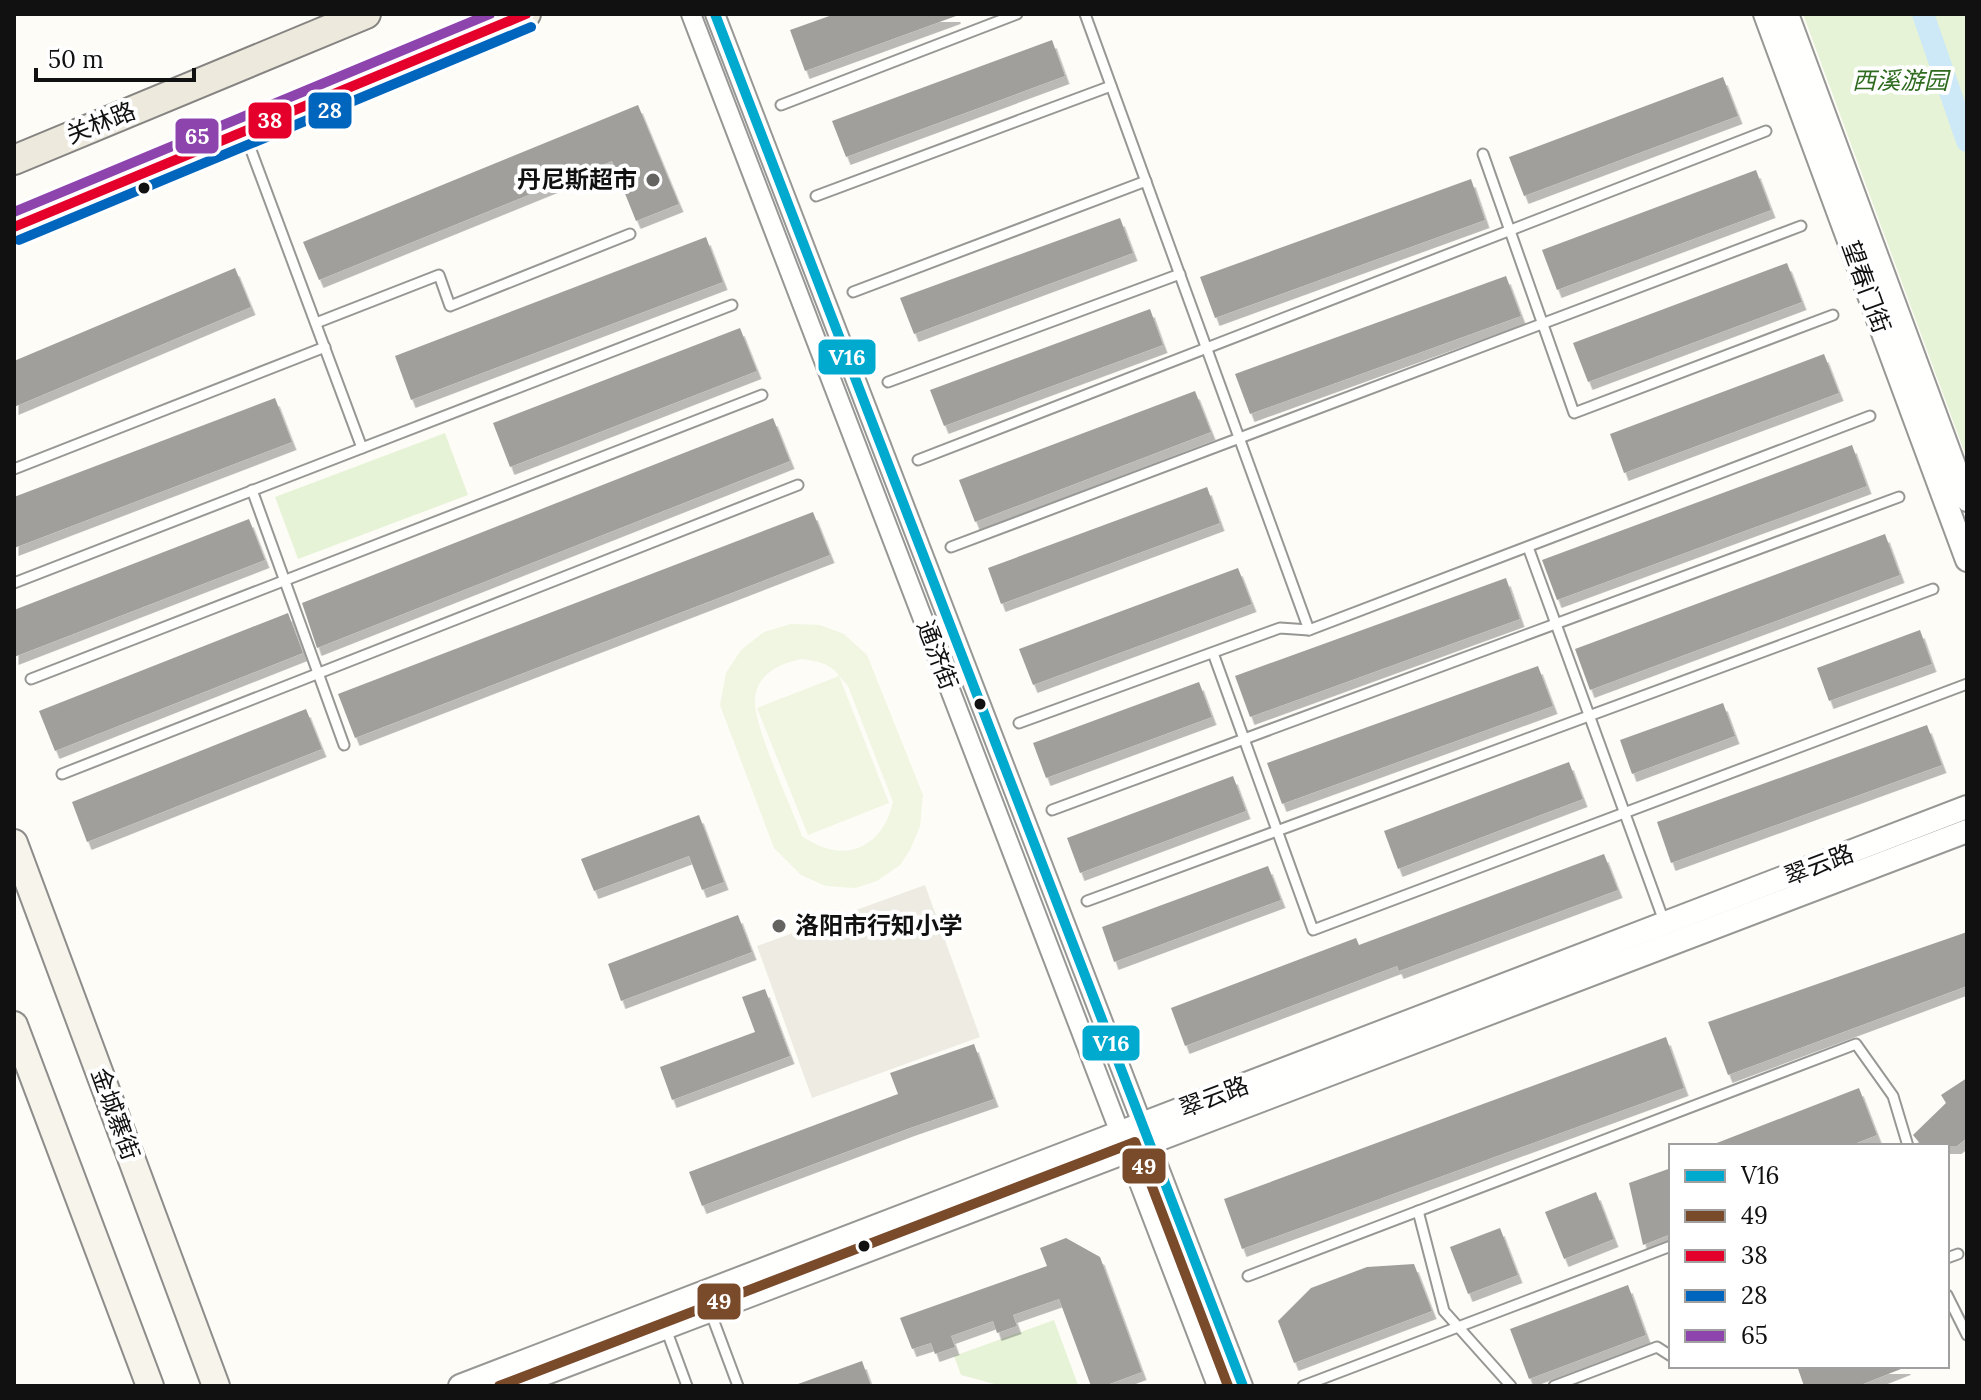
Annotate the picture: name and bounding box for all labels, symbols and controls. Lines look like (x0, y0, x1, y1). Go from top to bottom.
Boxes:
scale bar (36, 32, 194, 82)
text: 50 m (48, 44, 104, 75)
park label: 西溪游园 (1852, 65, 1951, 96)
line badge: 28 (307, 91, 353, 130)
street label: 关林路 (62, 95, 140, 150)
text: 28 (318, 96, 342, 124)
line badge: 38 (247, 101, 293, 140)
text: 38 (258, 106, 282, 134)
line badge: 65 (174, 117, 220, 155)
text: 65 (185, 122, 209, 150)
place label: 丹尼斯超市 (517, 164, 637, 195)
marker: 丹尼斯超市 (644, 171, 662, 189)
unlabelled marker (136, 180, 152, 196)
street label: 望春门街 (1835, 236, 1897, 337)
line badge: V16 (817, 338, 877, 376)
text: V16 (828, 343, 866, 371)
street label: 通济街 (910, 616, 965, 694)
unlabelled marker (972, 696, 988, 712)
street label: 翠云路 (1780, 837, 1858, 892)
place label: 洛阳市行知小学 (795, 910, 963, 941)
marker: 洛阳市行知小学 (770, 917, 788, 935)
line badge: V16 (1081, 1024, 1141, 1062)
text: V16 (1092, 1029, 1130, 1057)
street label: 金城寨街 (84, 1063, 146, 1164)
street label: 翠云路 (1175, 1069, 1253, 1124)
legend (1669, 1144, 1949, 1368)
line badge: 49 (1121, 1147, 1167, 1185)
text: 49 (1132, 1152, 1156, 1180)
text: V16 (1740, 1160, 1779, 1191)
text: 49 (1741, 1200, 1768, 1231)
unlabelled marker (856, 1238, 872, 1254)
text: 38 (1741, 1240, 1768, 1271)
text: 28 (1741, 1280, 1767, 1311)
line badge: 49 (696, 1282, 742, 1321)
text: 49 (707, 1287, 731, 1315)
text: 65 (1741, 1320, 1768, 1351)

